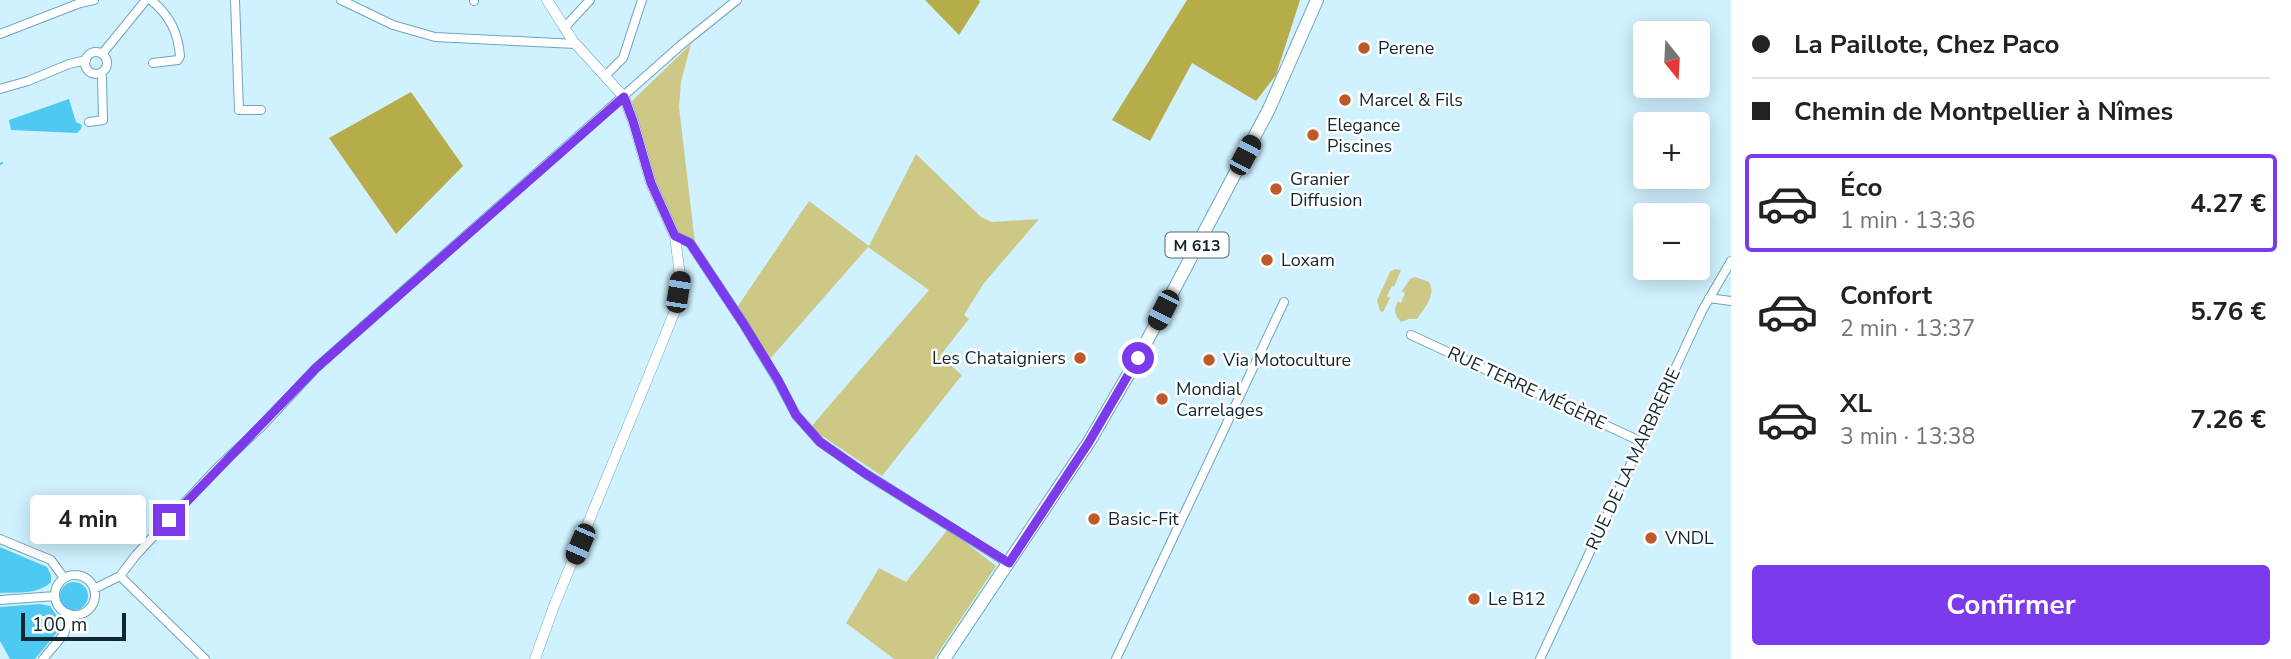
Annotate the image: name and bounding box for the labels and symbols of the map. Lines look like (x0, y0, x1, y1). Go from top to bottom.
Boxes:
north arrow (1633, 21, 1710, 98)
place label: Perene (1378, 36, 1434, 60)
marker: Perene (1356, 40, 1372, 56)
place label: Marcel & Fils (1359, 88, 1463, 112)
marker: Marcel & Fils (1337, 92, 1353, 108)
place label: Elegance Piscines (1327, 113, 1400, 158)
marker: Elegance Piscines (1305, 127, 1321, 143)
car (1226, 132, 1265, 178)
place label: Granier Diffusion (1290, 167, 1362, 212)
marker: Granier Diffusion (1268, 181, 1284, 197)
road number: M 613 (1166, 232, 1228, 258)
place label: Loxam (1281, 248, 1335, 272)
marker: Loxam (1259, 252, 1275, 268)
car (665, 270, 692, 314)
car (1145, 287, 1182, 333)
street label: RUE TERRE MÉGÈRE (1444, 341, 1610, 435)
route start (1122, 342, 1154, 374)
place label: Les Chataigniers (932, 346, 1066, 370)
place label: Via Motoculture (1222, 348, 1351, 372)
marker: Les Chataigniers (1072, 350, 1088, 366)
marker: Via Motoculture (1201, 352, 1217, 368)
street label: RUE DE LA MARBRERIE (1580, 364, 1686, 554)
place label: Mondial Carrelages (1176, 377, 1263, 422)
marker: Mondial Carrelages (1154, 391, 1170, 407)
callout: 4 min (29, 496, 144, 544)
route end (153, 504, 185, 536)
place label: Basic-Fit (1108, 507, 1179, 531)
marker: Basic-Fit (1086, 511, 1102, 527)
car (563, 521, 598, 567)
place label: VNDL (1664, 526, 1714, 550)
marker: VNDL (1643, 530, 1659, 546)
place label: Le B12 (1488, 587, 1546, 611)
marker: Le B12 (1466, 591, 1482, 607)
scale bar (21, 610, 126, 642)

